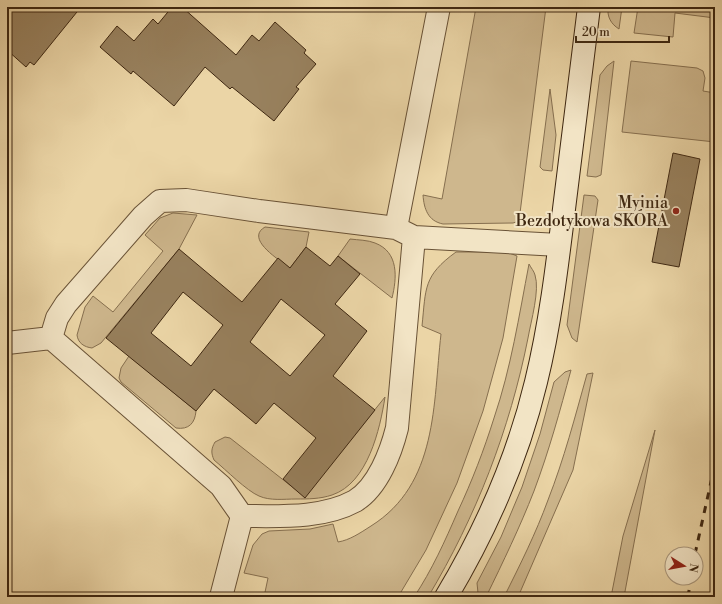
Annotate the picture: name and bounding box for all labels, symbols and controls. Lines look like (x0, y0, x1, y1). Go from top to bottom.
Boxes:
scale bar (576, 18, 669, 44)
text: 20 m (582, 25, 610, 40)
place label: Myjnia Bezdotykowa SKÓRA (515, 193, 669, 231)
marker: Myjnia Bezdotykowa SKÓRA (671, 206, 681, 216)
north arrow (664, 546, 704, 586)
text: N (685, 562, 701, 574)

